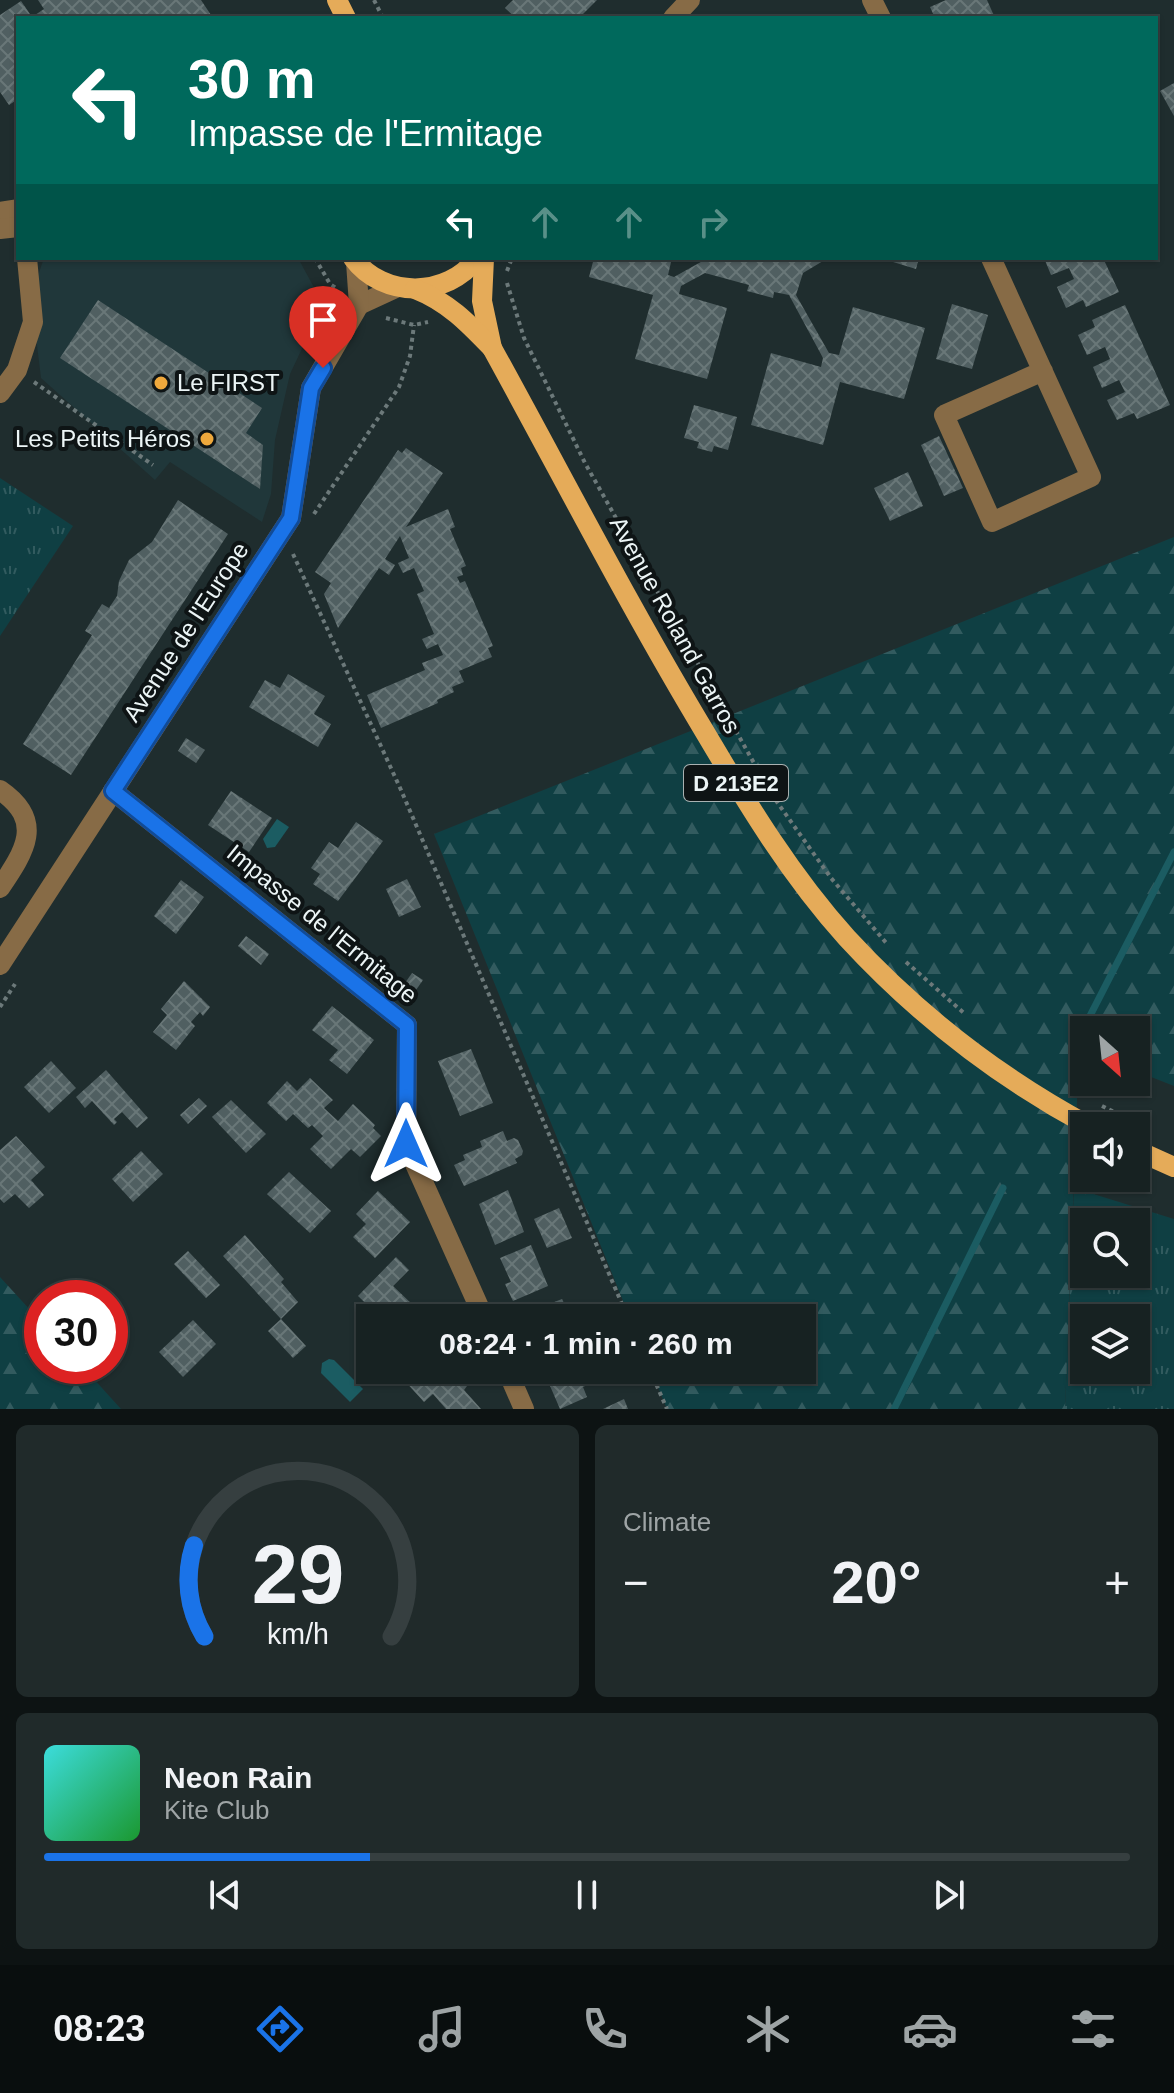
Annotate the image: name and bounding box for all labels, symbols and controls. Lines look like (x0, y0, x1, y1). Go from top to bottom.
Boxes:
text: 30 m (188, 47, 316, 110)
icon: left (56, 48, 160, 152)
text: Impasse de l'Ermitage (188, 113, 543, 154)
icon: left (439, 200, 483, 244)
icon: ahead (523, 200, 567, 244)
icon: ahead (607, 200, 651, 244)
icon: right (691, 200, 735, 244)
pin (289, 286, 357, 368)
icon: arrive (301, 298, 345, 342)
place label: Le FIRST (177, 369, 280, 396)
marker: Le FIRST (152, 374, 170, 392)
place label: Les Petits Héros (15, 425, 191, 452)
marker: Les Petits Héros (198, 430, 216, 448)
street label: Avenue Roland Garros (605, 512, 746, 738)
street label: Avenue de l'Europe (118, 537, 254, 726)
road number: D 213E2 (684, 765, 788, 801)
street label: Impasse de l'Ermitage (222, 839, 423, 1009)
north arrow (1070, 1016, 1150, 1096)
map controls (1070, 1016, 1150, 1384)
position arrow (364, 1102, 448, 1186)
button: sound (1070, 1112, 1150, 1192)
button: search (1070, 1208, 1150, 1288)
speed limit sign: 30 (24, 1280, 128, 1384)
button: layers (1070, 1304, 1150, 1384)
text: 08:24 · 1 min · 260 m (439, 1327, 733, 1360)
text: Climate (623, 1507, 711, 1537)
text: 29 (251, 1528, 344, 1621)
text: 20° (831, 1549, 922, 1616)
text: − (623, 1558, 649, 1607)
text: + (1104, 1558, 1130, 1607)
text: km/h (267, 1618, 328, 1650)
text: Neon Rain (164, 1761, 312, 1794)
text: Kite Club (164, 1795, 270, 1825)
icon: previous (203, 1873, 247, 1917)
icon: pause (565, 1873, 609, 1917)
icon: next (927, 1873, 971, 1917)
icon: directions (252, 2001, 308, 2057)
icon: music (414, 2001, 470, 2057)
icon: phone (577, 2001, 633, 2057)
icon: climate (740, 2001, 796, 2057)
icon: car (902, 2001, 958, 2057)
icon: filters (1065, 2001, 1121, 2057)
text: 08:23 (53, 2008, 145, 2049)

